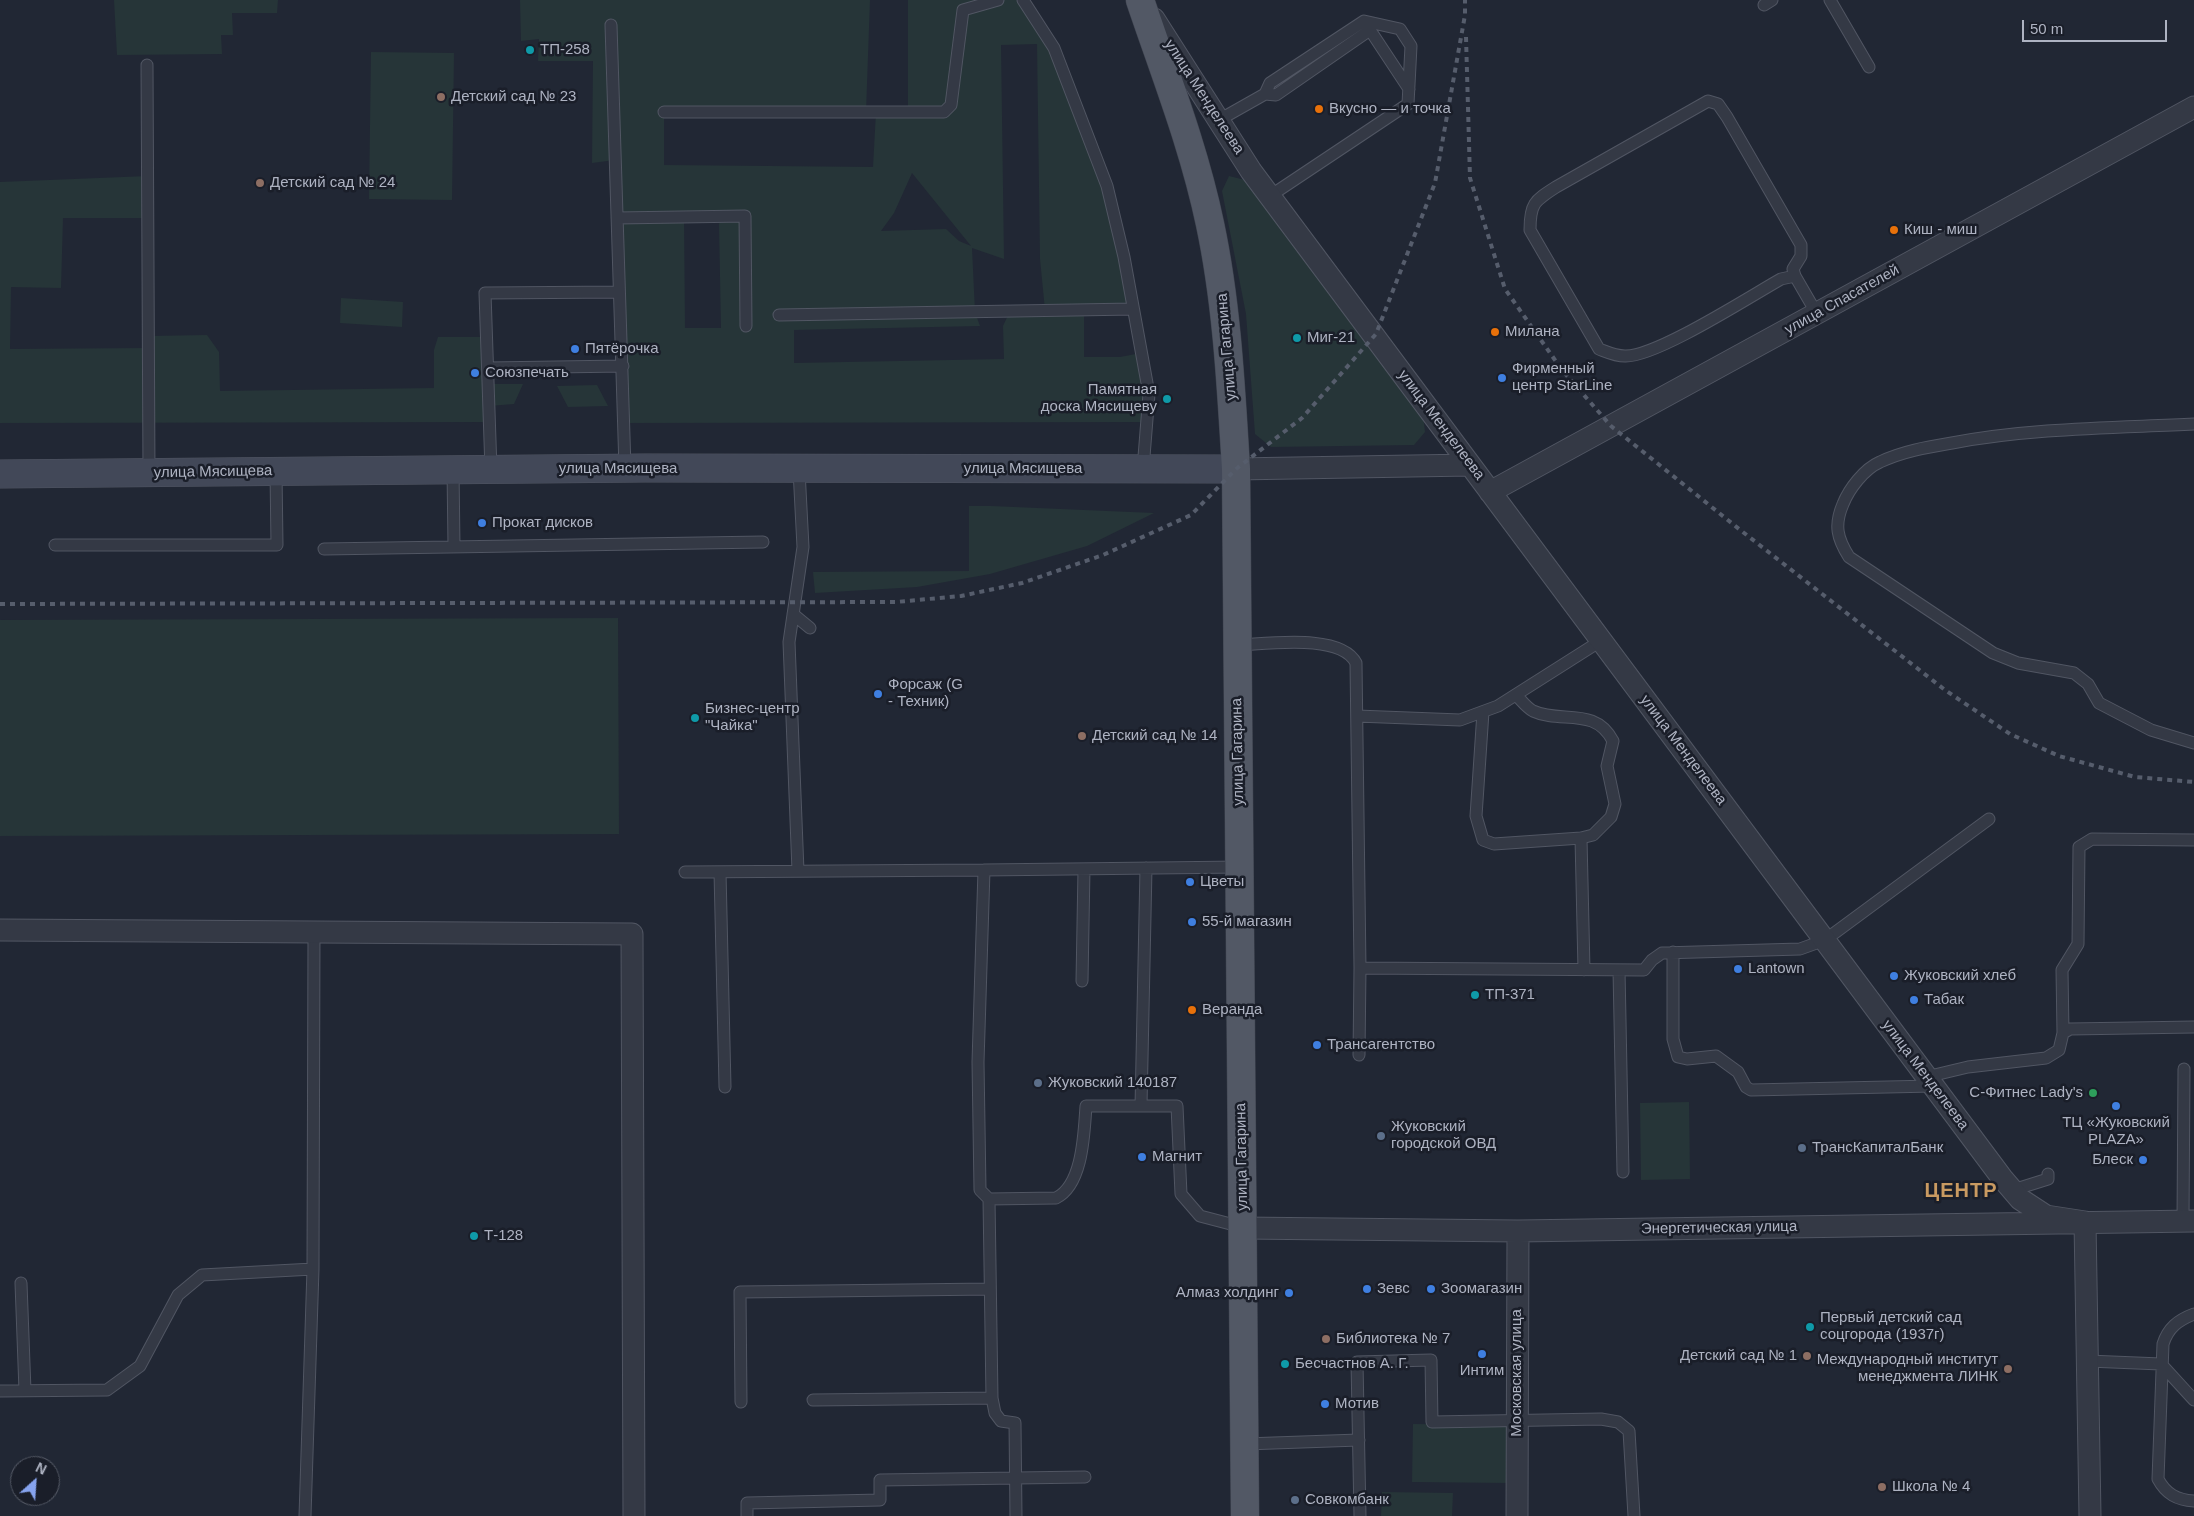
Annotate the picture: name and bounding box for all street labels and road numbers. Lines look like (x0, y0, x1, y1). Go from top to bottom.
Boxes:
street label: улица Менделеева (1160, 36, 1248, 158)
street label: улица Спасателей (1782, 261, 1902, 339)
street label: улица Гагарина (1213, 292, 1241, 402)
street label: улица Менделеева (1394, 367, 1488, 483)
street label: улица Мясищева (559, 460, 677, 478)
street label: улица Мясищева (964, 460, 1082, 478)
street label: улица Мясищева (154, 462, 272, 482)
street label: улица Менделеева (1636, 692, 1730, 808)
street label: улица Гагарина (1228, 698, 1248, 806)
street label: улица Менделеева (1878, 1017, 1972, 1133)
street label: улица Гагарина (1232, 1103, 1252, 1211)
street label: Энергетическая улица (1641, 1218, 1797, 1238)
street label: Московская улица (1508, 1309, 1526, 1437)

